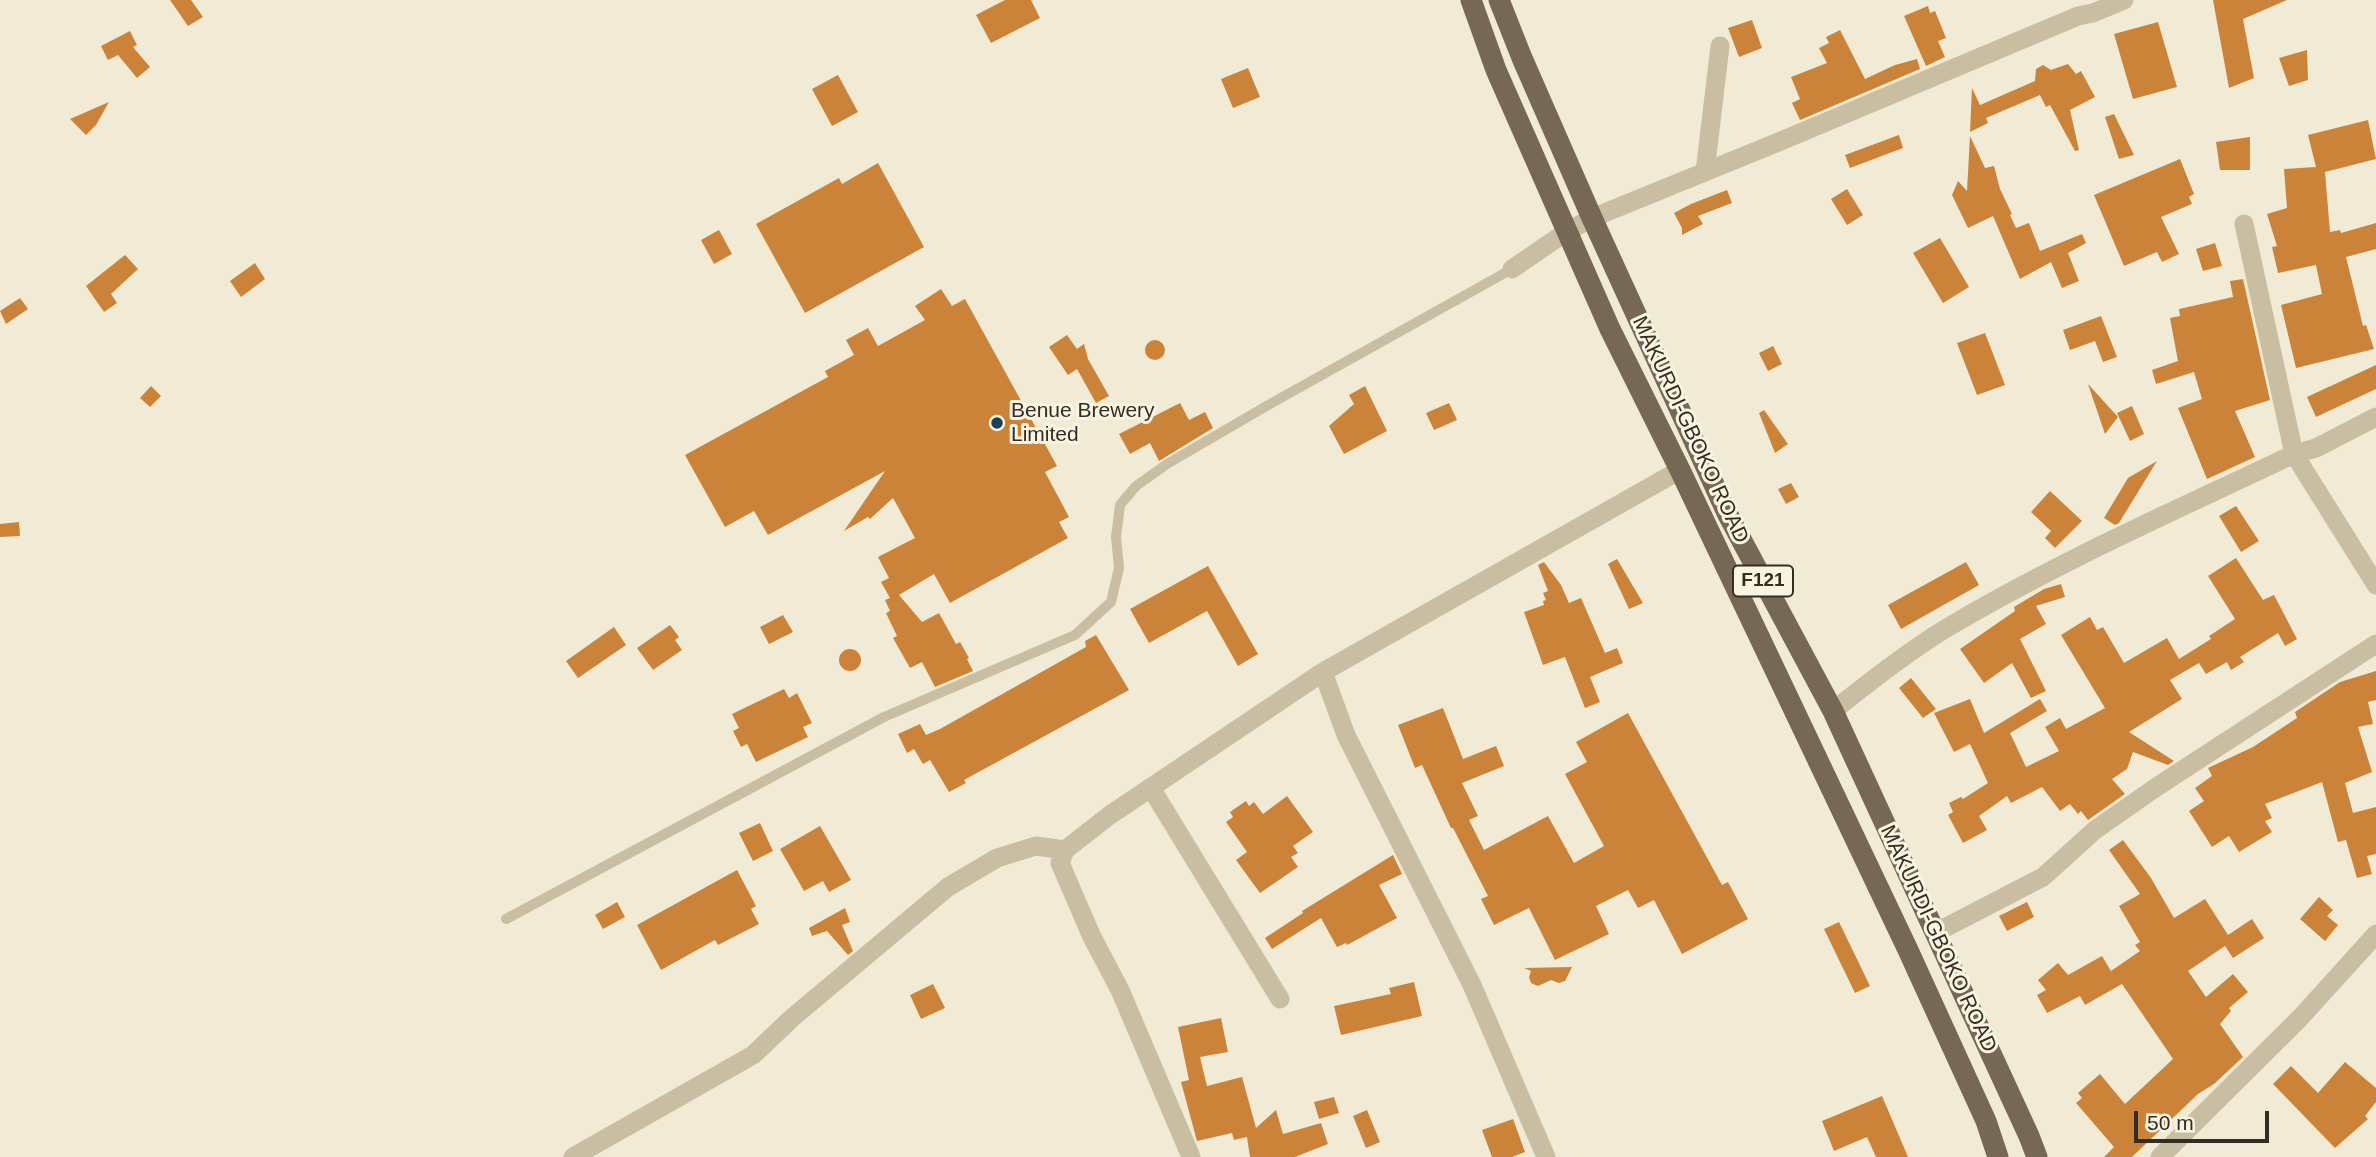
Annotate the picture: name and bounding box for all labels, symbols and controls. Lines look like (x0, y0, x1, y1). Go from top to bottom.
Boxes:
street label: MAKURDI-GBOKO ROAD (1626, 313, 1754, 547)
place label: Benue Brewery Limited (1011, 398, 1155, 448)
marker: Benue Brewery Limited (989, 415, 1005, 431)
road number: F121 (1733, 566, 1793, 596)
street label: MAKURDI-GBOKO ROAD (1874, 822, 2002, 1056)
scale bar (2138, 1098, 2273, 1142)
text: 50 m (2147, 1111, 2194, 1134)

